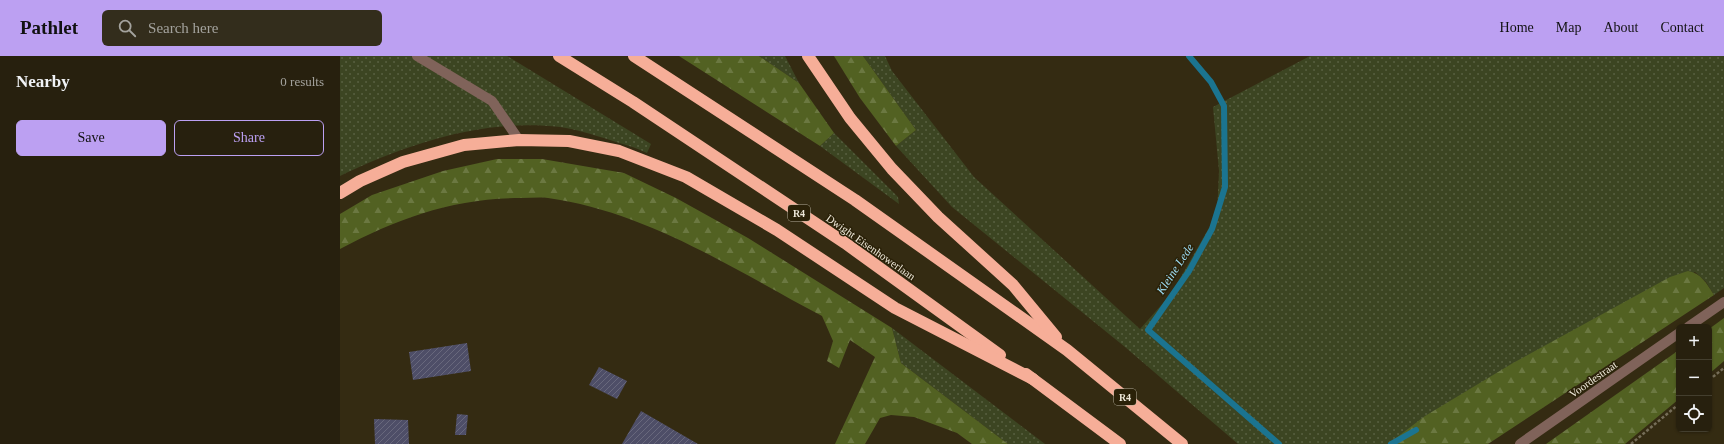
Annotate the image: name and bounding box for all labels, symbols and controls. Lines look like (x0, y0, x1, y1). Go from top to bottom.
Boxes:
search box (102, 10, 382, 46)
text: Pathlet (20, 17, 78, 38)
icon: search (116, 17, 138, 39)
text: Search here (148, 20, 218, 36)
text: Home (1500, 20, 1534, 35)
text: Map (1556, 20, 1581, 35)
text: About (1603, 20, 1638, 35)
text: Contact (1660, 20, 1704, 35)
text: Nearby (16, 72, 70, 91)
text: 0 results (280, 74, 324, 89)
button: Save (16, 120, 166, 156)
button: Share (174, 120, 324, 156)
road number: R4 (788, 205, 810, 221)
street label: Dwight Eisenhowerlaan (824, 212, 918, 283)
water label: Kleine Lede (1153, 240, 1197, 298)
map controls (1676, 324, 1712, 432)
button: + (1676, 324, 1712, 360)
street label: Voordestraat (1567, 358, 1619, 400)
button: − (1676, 360, 1712, 396)
road number: R4 (1114, 389, 1136, 405)
button: locate (1676, 396, 1712, 432)

